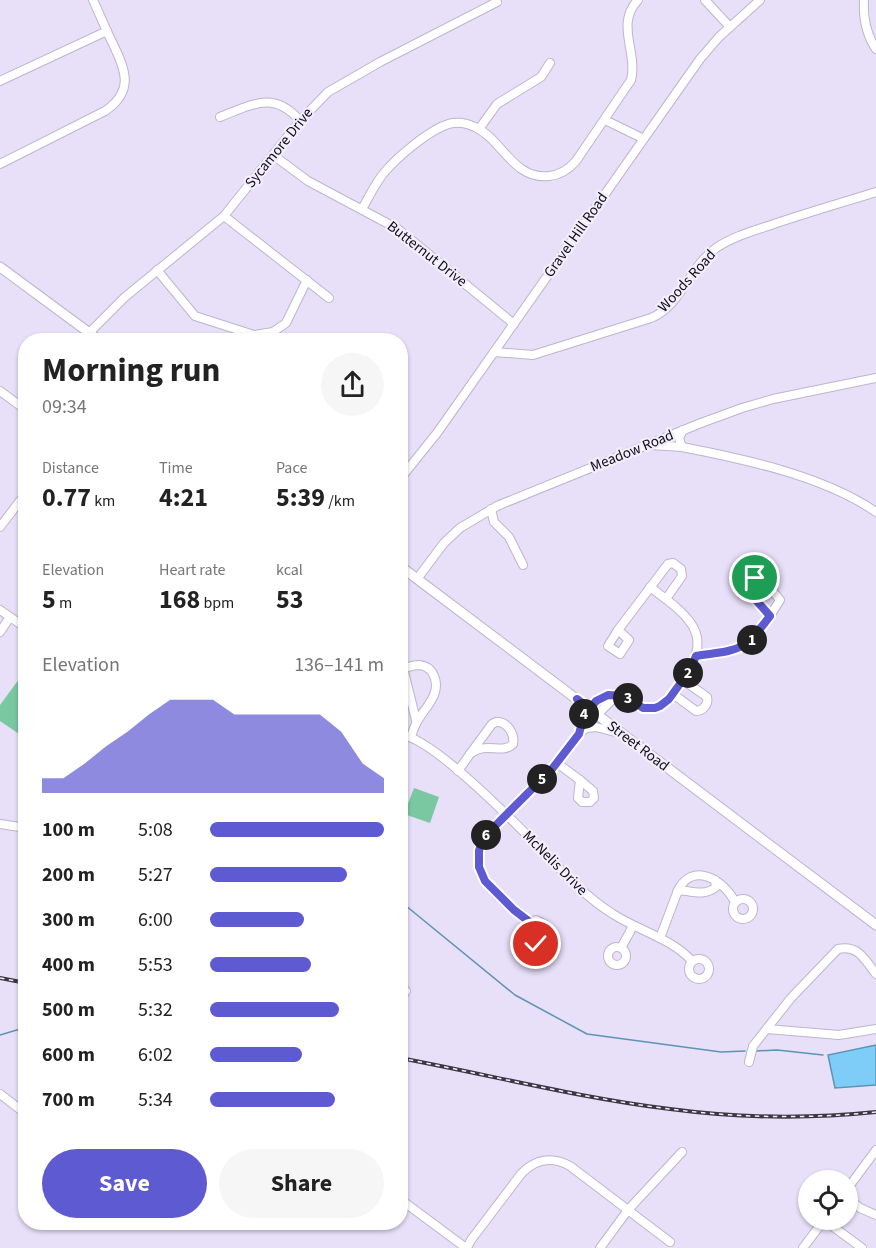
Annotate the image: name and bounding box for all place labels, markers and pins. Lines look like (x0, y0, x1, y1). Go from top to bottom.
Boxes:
pin (729, 552, 780, 603)
pin: 1 (737, 625, 767, 655)
pin: 2 (673, 658, 703, 688)
pin: 3 (613, 683, 643, 713)
pin: 4 (569, 699, 599, 729)
pin: 5 (527, 764, 557, 794)
pin: 6 (471, 820, 501, 850)
pin (510, 918, 561, 969)

